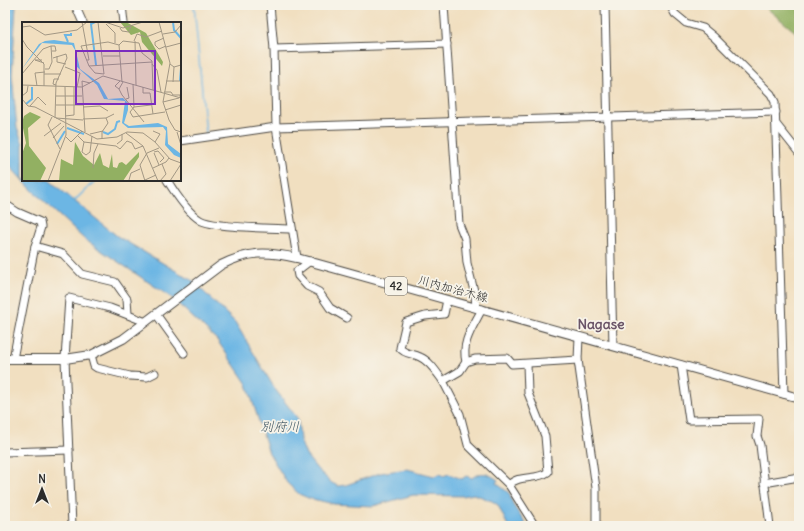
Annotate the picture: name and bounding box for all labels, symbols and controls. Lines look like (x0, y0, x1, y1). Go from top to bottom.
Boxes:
inset map (22, 22, 181, 181)
street label: 川内加治木線 (416, 272, 490, 305)
road number: 42 (385, 277, 407, 295)
district label: Nagase (577, 315, 625, 333)
water label: 別府川 (260, 418, 300, 435)
north arrow (22, 469, 62, 509)
text: N (38, 472, 46, 486)

